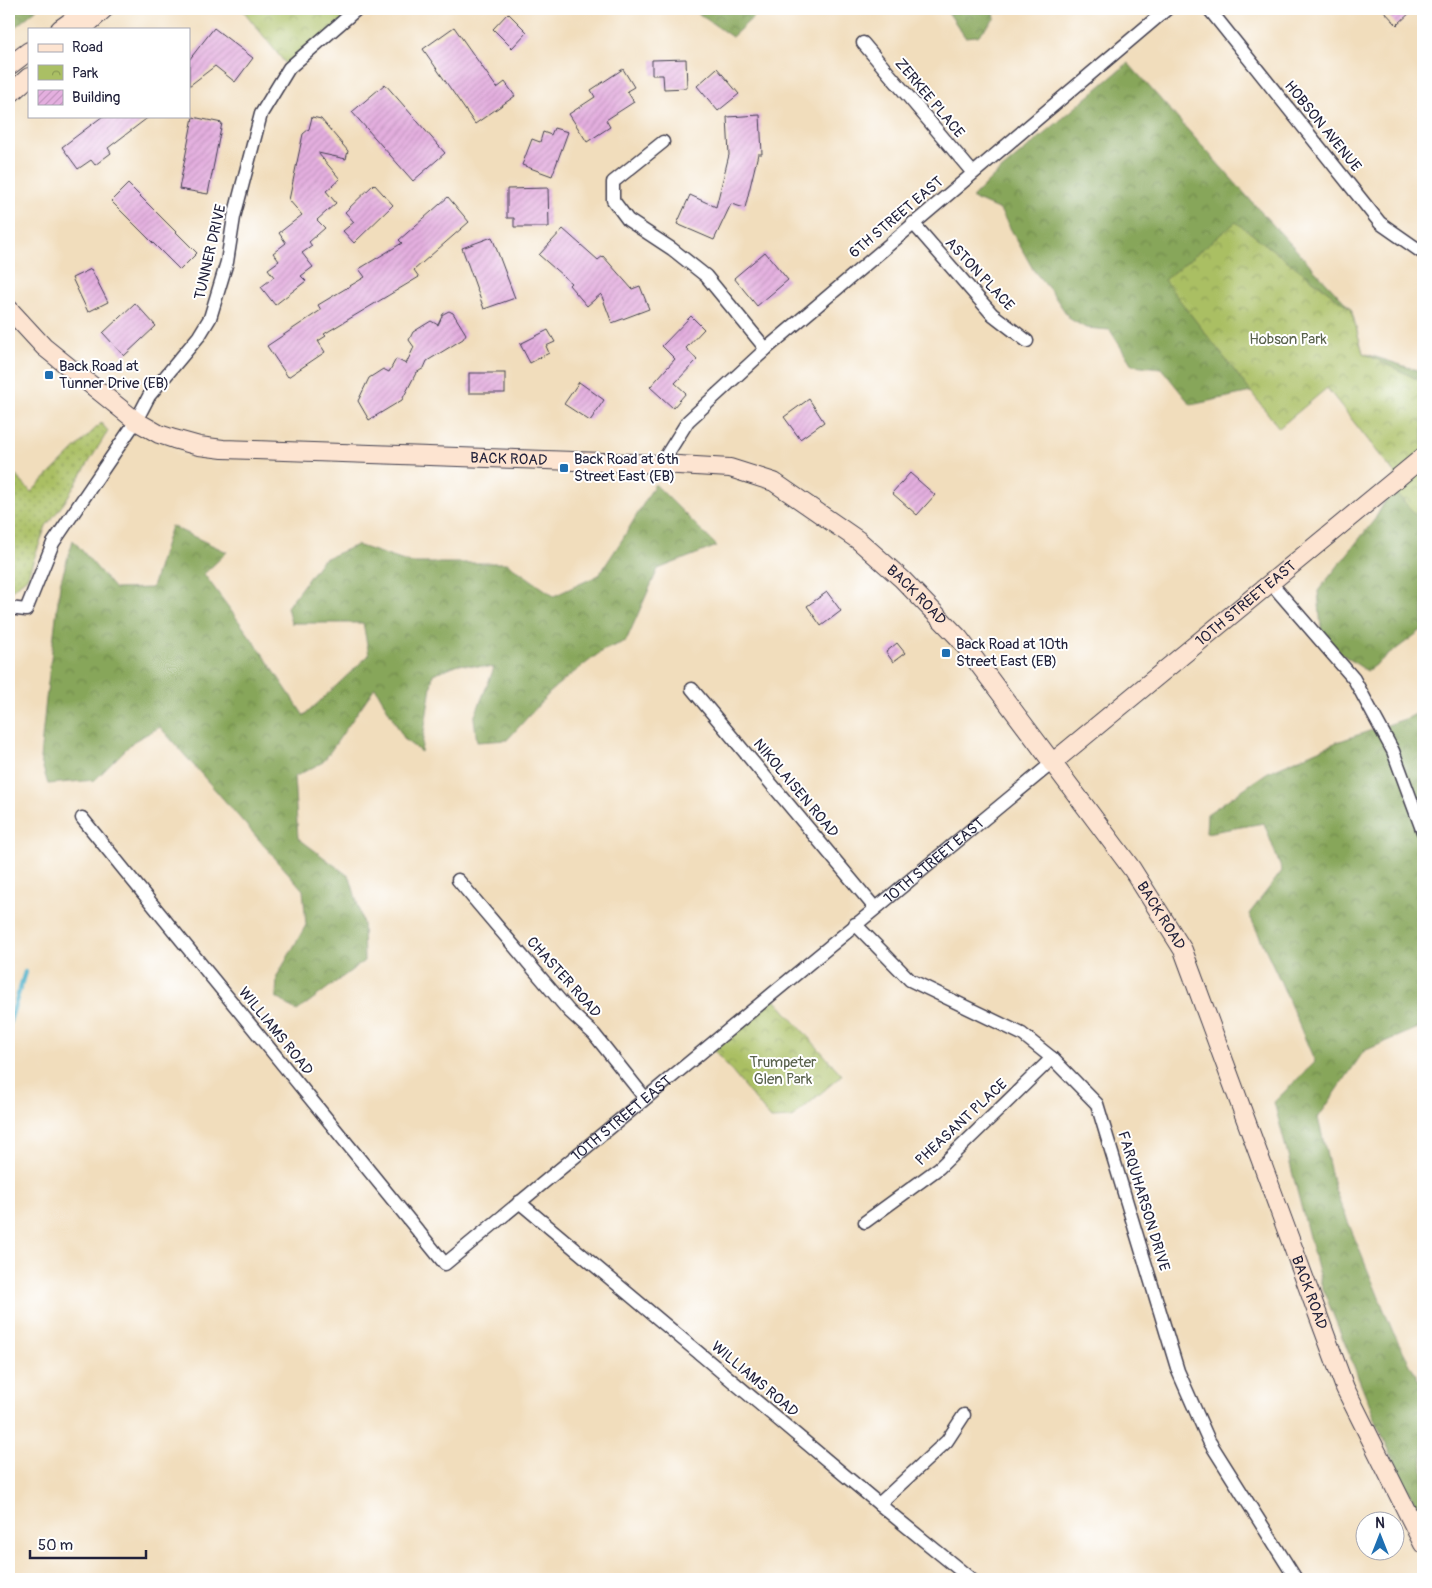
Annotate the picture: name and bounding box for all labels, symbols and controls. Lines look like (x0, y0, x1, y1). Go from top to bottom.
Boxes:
legend (28, 28, 190, 118)
text: Road (72, 38, 103, 57)
street label: ZERKEE PLACE (891, 55, 969, 142)
text: Park (72, 64, 99, 83)
street label: HOBSON AVENUE (1280, 77, 1365, 176)
text: Building (72, 88, 120, 107)
street label: 6TH STREET EAST (845, 172, 947, 262)
street label: TUNNER DRIVE (190, 202, 231, 302)
street label: ASTON PLACE (941, 234, 1019, 315)
park label: Hobson Park (1249, 330, 1328, 349)
place label: Back Road at Tunner Drive (EB) (59, 357, 169, 393)
marker: Back Road at Tunner Drive (EB) (43, 369, 55, 381)
street label: BACK ROAD (470, 448, 548, 470)
place label: Back Road at 6th Street East (EB) (574, 450, 679, 486)
marker: Back Road at 6th Street East (EB) (558, 462, 570, 474)
street label: 10TH STREET EAST (1192, 557, 1300, 651)
street label: BACK ROAD (883, 561, 950, 629)
place label: Back Road at 10th Street East (EB) (956, 635, 1068, 671)
marker: Back Road at 10th Street East (EB) (940, 647, 952, 659)
street label: NIKOLAISEN ROAD (749, 735, 842, 842)
street label: 10TH STREET EAST (880, 814, 988, 908)
street label: BACK ROAD (1132, 878, 1189, 953)
street label: CHASTER ROAD (522, 933, 605, 1022)
street label: WILLIAMS ROAD (234, 983, 317, 1079)
park label: Trumpeter Glen Park (750, 1053, 817, 1089)
street label: 10TH STREET EAST (568, 1072, 676, 1166)
street label: PHEASANT PLACE (911, 1075, 1011, 1170)
street label: FARQUHARSON DRIVE (1113, 1129, 1174, 1274)
street label: BACK ROAD (1287, 1253, 1331, 1332)
street label: WILLIAMS ROAD (707, 1337, 802, 1421)
north arrow (1354, 1510, 1404, 1560)
text: N (1375, 1515, 1385, 1532)
scale bar (30, 1528, 146, 1560)
text: 50 m (38, 1536, 73, 1555)

